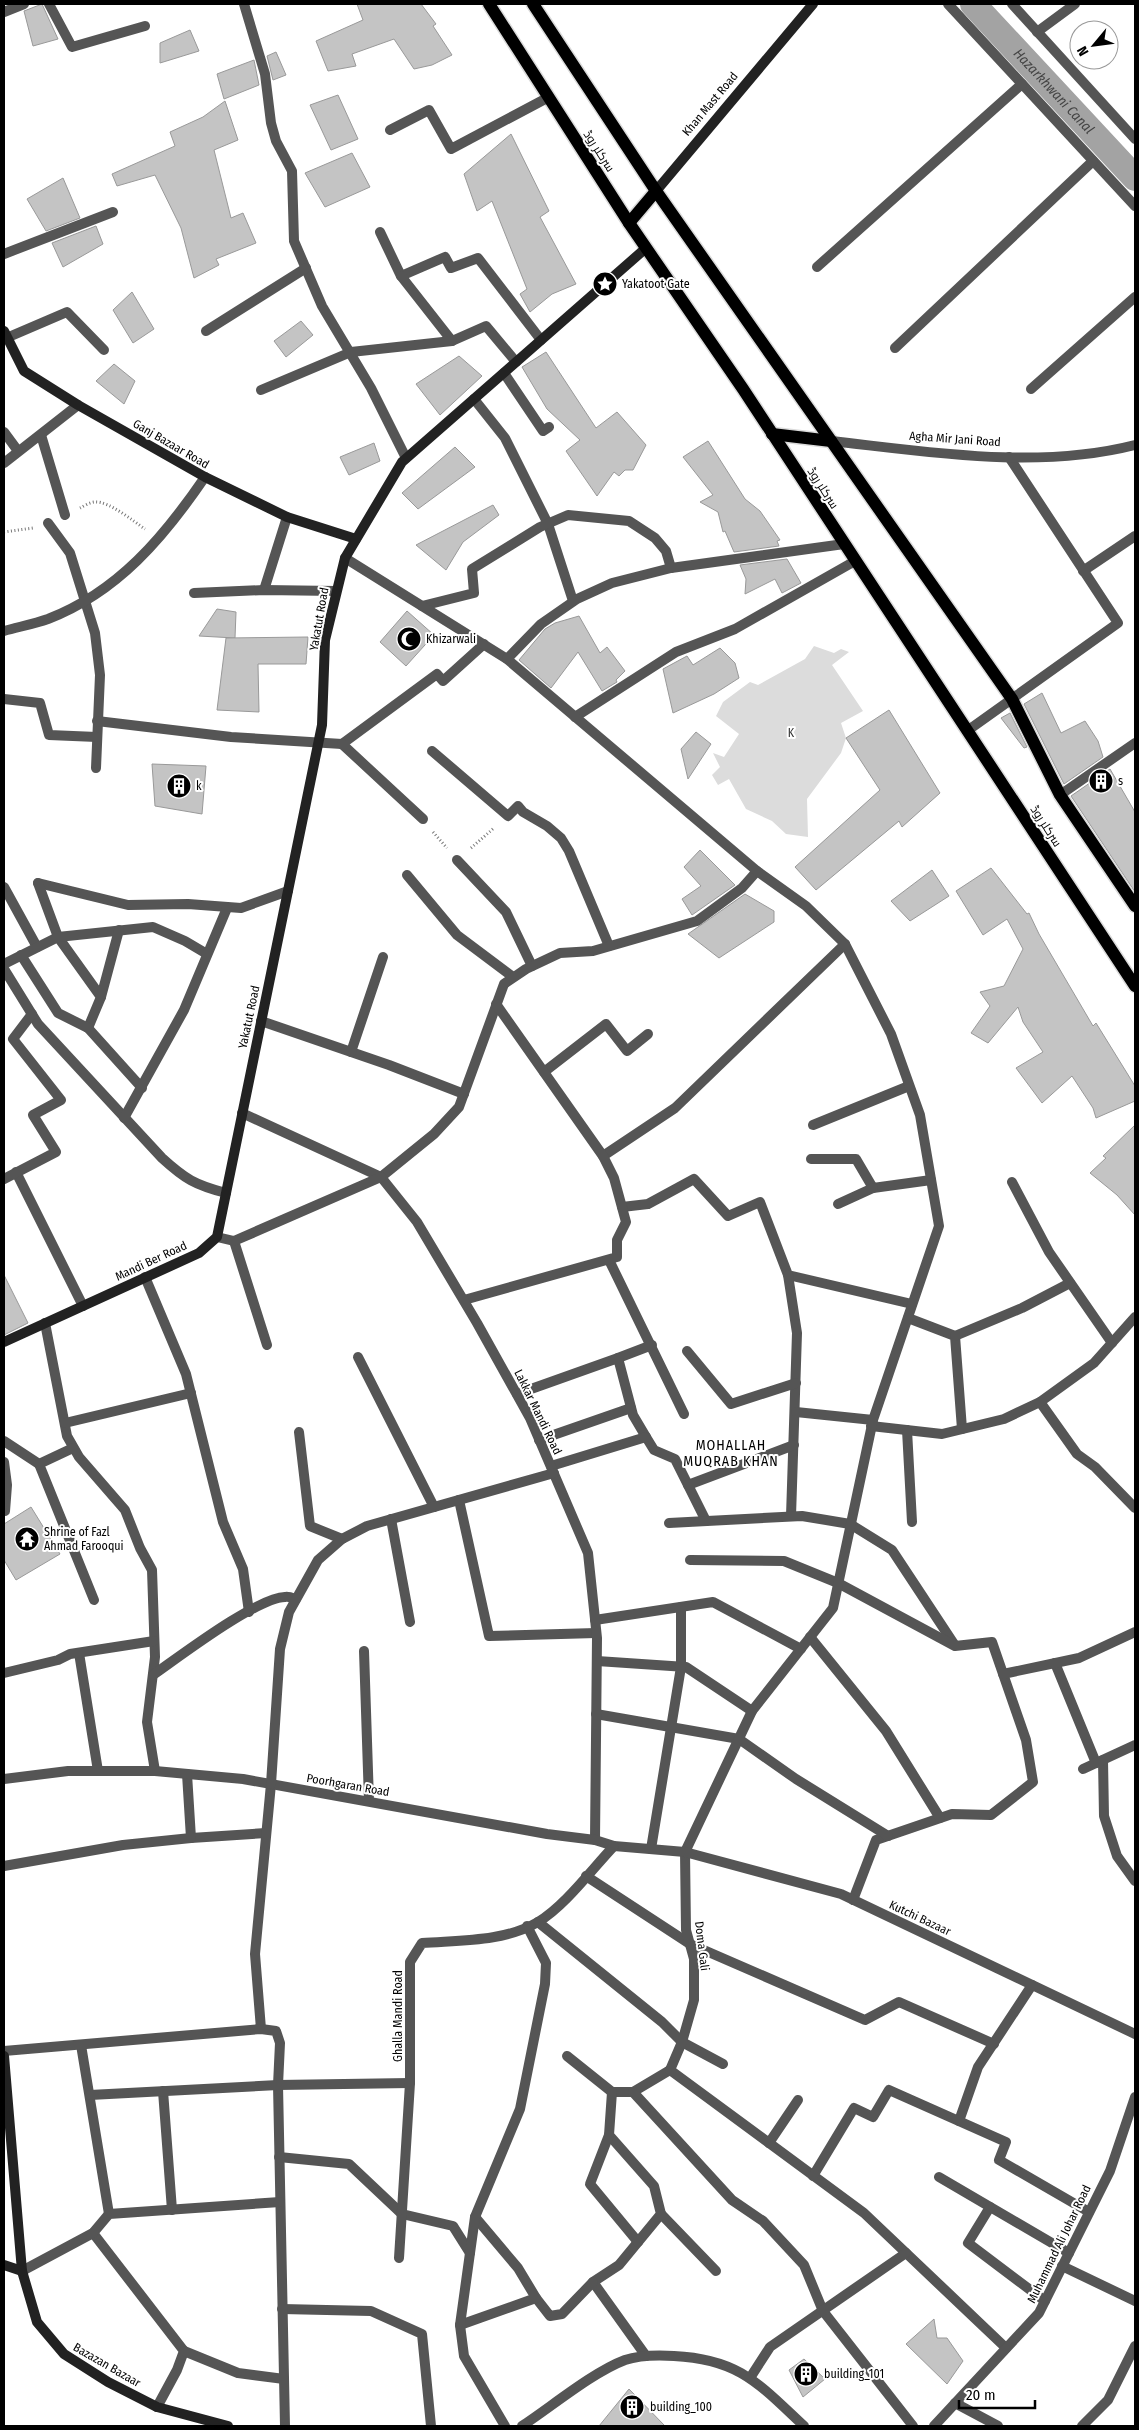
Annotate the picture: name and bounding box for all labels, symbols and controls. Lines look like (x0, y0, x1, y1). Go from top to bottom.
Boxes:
north arrow (1069, 20, 1119, 70)
text: N (1074, 43, 1093, 59)
water label: Hazarkhwani Canal (1010, 45, 1098, 138)
street label: Khan Mast Road (679, 69, 741, 139)
street label: سرکلر روڈ (580, 128, 618, 174)
place icon: Yakatoot Gate (592, 271, 618, 297)
place label: Yakatoot Gate (622, 277, 690, 291)
street label: Ganj Bazaar Road (130, 417, 212, 471)
street label: Agha Mir Jani Road (909, 429, 1001, 449)
street label: سرکلر روڈ (804, 465, 842, 511)
street label: Yakatut Road (307, 586, 331, 652)
mosque icon: Khizarwali (396, 626, 422, 652)
place label: Khizarwali (426, 632, 476, 646)
park label: K (788, 726, 795, 740)
building icon: s (1088, 768, 1114, 794)
building icon: k (166, 773, 192, 799)
place label: s (1118, 774, 1123, 788)
place label: k (196, 779, 202, 793)
street label: سرکلر روڈ (1027, 803, 1065, 849)
street label: Yakatut Road (235, 984, 263, 1050)
street label: Mandi Ber Road (113, 1238, 189, 1284)
street label: Lakkar Mandi Road (511, 1367, 565, 1457)
district label: MOHALLAH MUQRAB KHAN (683, 1437, 779, 1470)
place label: Shrine of Fazl Ahmad Farooqui (44, 1525, 124, 1553)
temple icon: Shrine of Fazl Ahmad Farooqui (14, 1526, 40, 1552)
street label: Poorhgaran Road (305, 1771, 391, 1799)
street label: Kutchi Bazaar (887, 1898, 954, 1939)
street label: Doma Gali (692, 1920, 712, 1972)
street label: Ghalla Mandi Road (391, 1970, 405, 2062)
street label: Muhammad Ali Johar Road (1024, 2183, 1094, 2305)
street label: Bazazan Bazaar (71, 2340, 144, 2390)
building icon: building_101 (793, 2361, 819, 2387)
place label: building_101 (824, 2367, 884, 2381)
scale bar (959, 2378, 1035, 2410)
text: 20 m (966, 2386, 996, 2404)
building icon: building_100 (619, 2394, 645, 2420)
place label: building_100 (650, 2400, 712, 2414)

